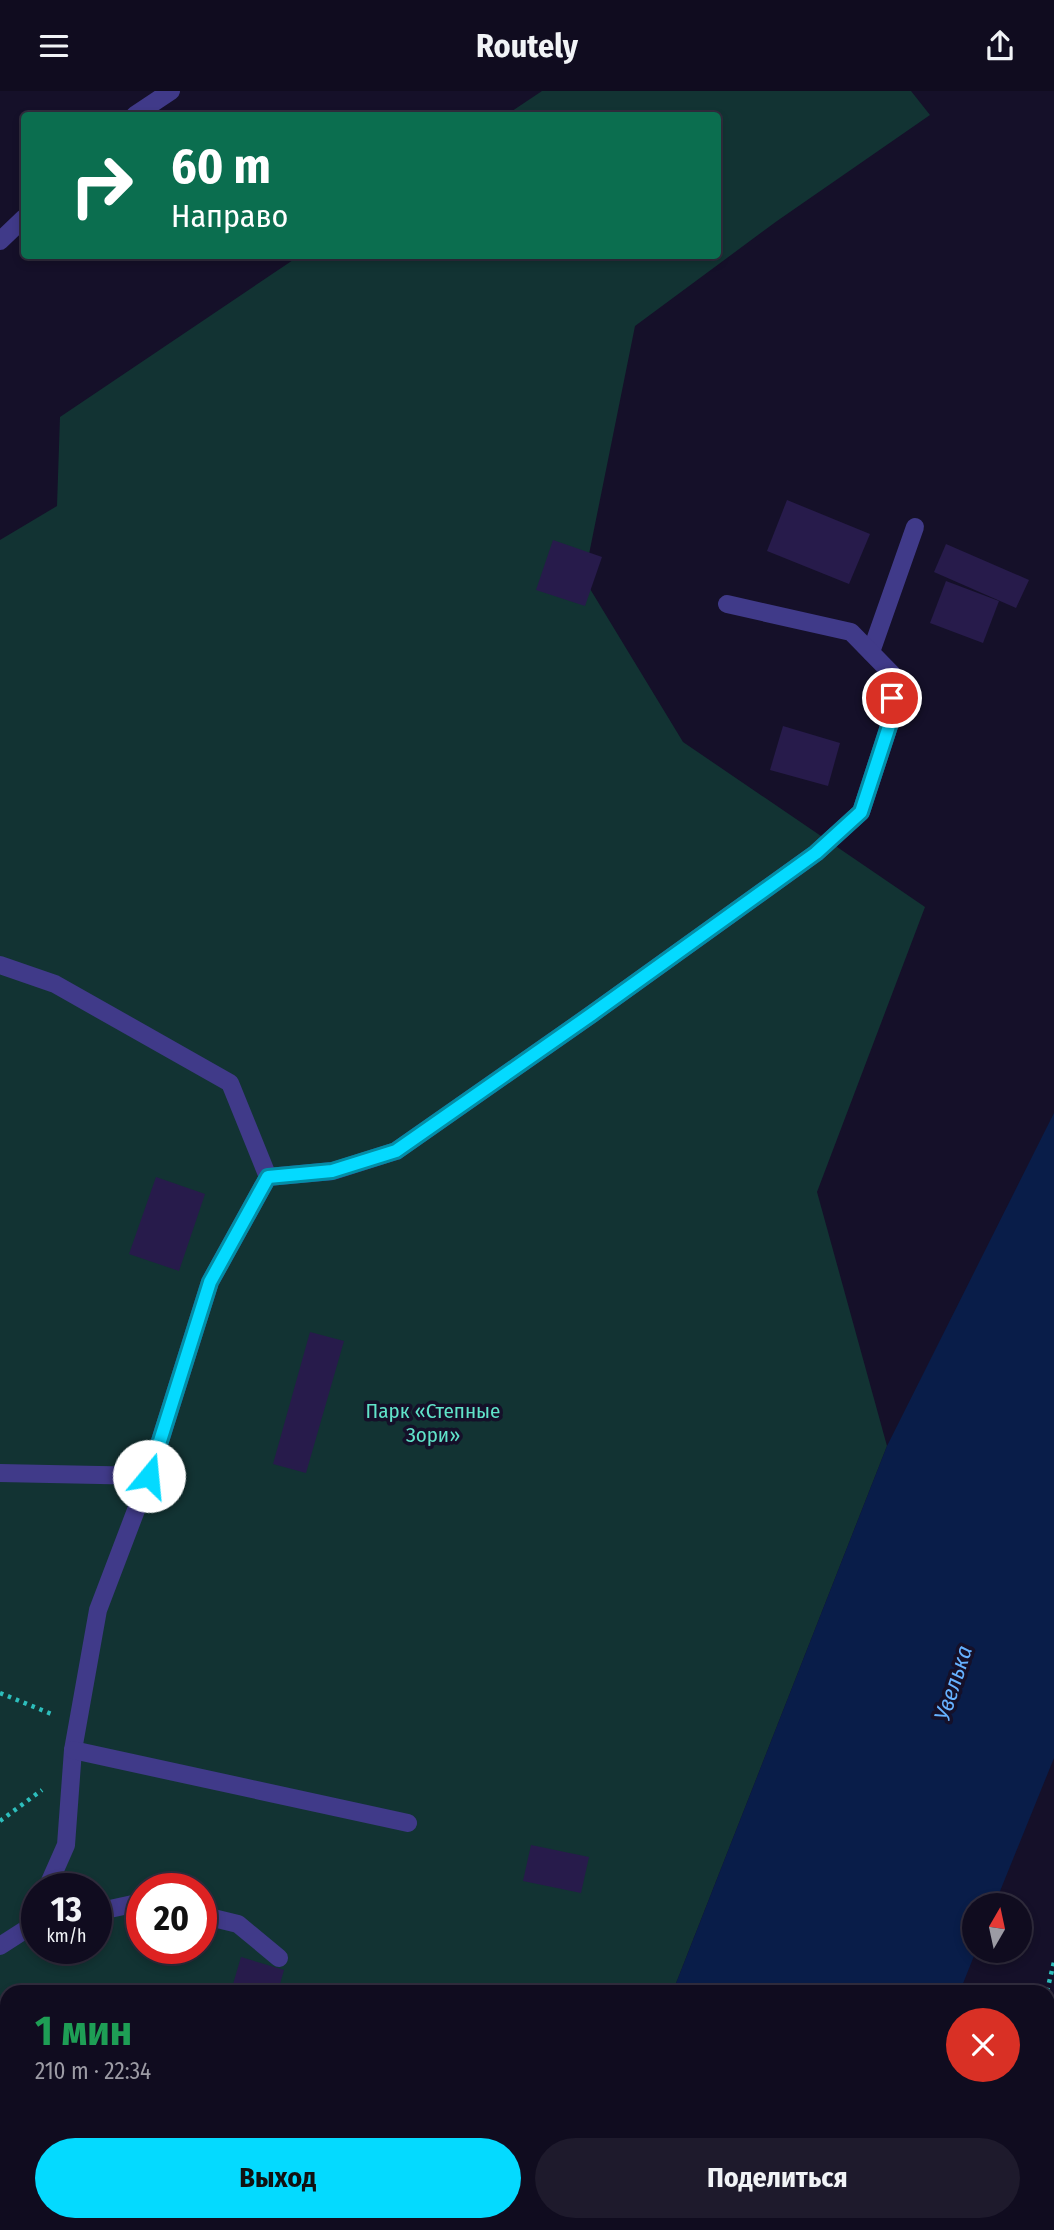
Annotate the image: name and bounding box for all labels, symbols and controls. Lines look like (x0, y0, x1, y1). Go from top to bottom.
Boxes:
icon: menu (35, 27, 73, 65)
text: Routely (476, 27, 578, 65)
icon: share (981, 27, 1019, 65)
text: 60 m (171, 137, 271, 196)
icon: right (56, 140, 147, 231)
text: Направо (171, 197, 288, 235)
pin (862, 668, 922, 728)
icon: arrive (873, 679, 911, 717)
park label: Парк «Степные Зори» (366, 1398, 500, 1448)
position arrow (112, 1439, 186, 1513)
water label: Увелька (928, 1642, 978, 1724)
speed limit sign: 20 (126, 1873, 217, 1964)
text: 13 (51, 1888, 82, 1930)
north arrow (962, 1893, 1032, 1963)
map controls (962, 1893, 1032, 1963)
text: km/h (46, 1925, 87, 1947)
text: 1 мин (35, 2006, 132, 2056)
button: close (946, 2008, 1020, 2082)
text: 210 m · 22:34 (35, 2057, 151, 2085)
button: Выход (35, 2138, 521, 2218)
button: Поделиться (535, 2138, 1020, 2218)

